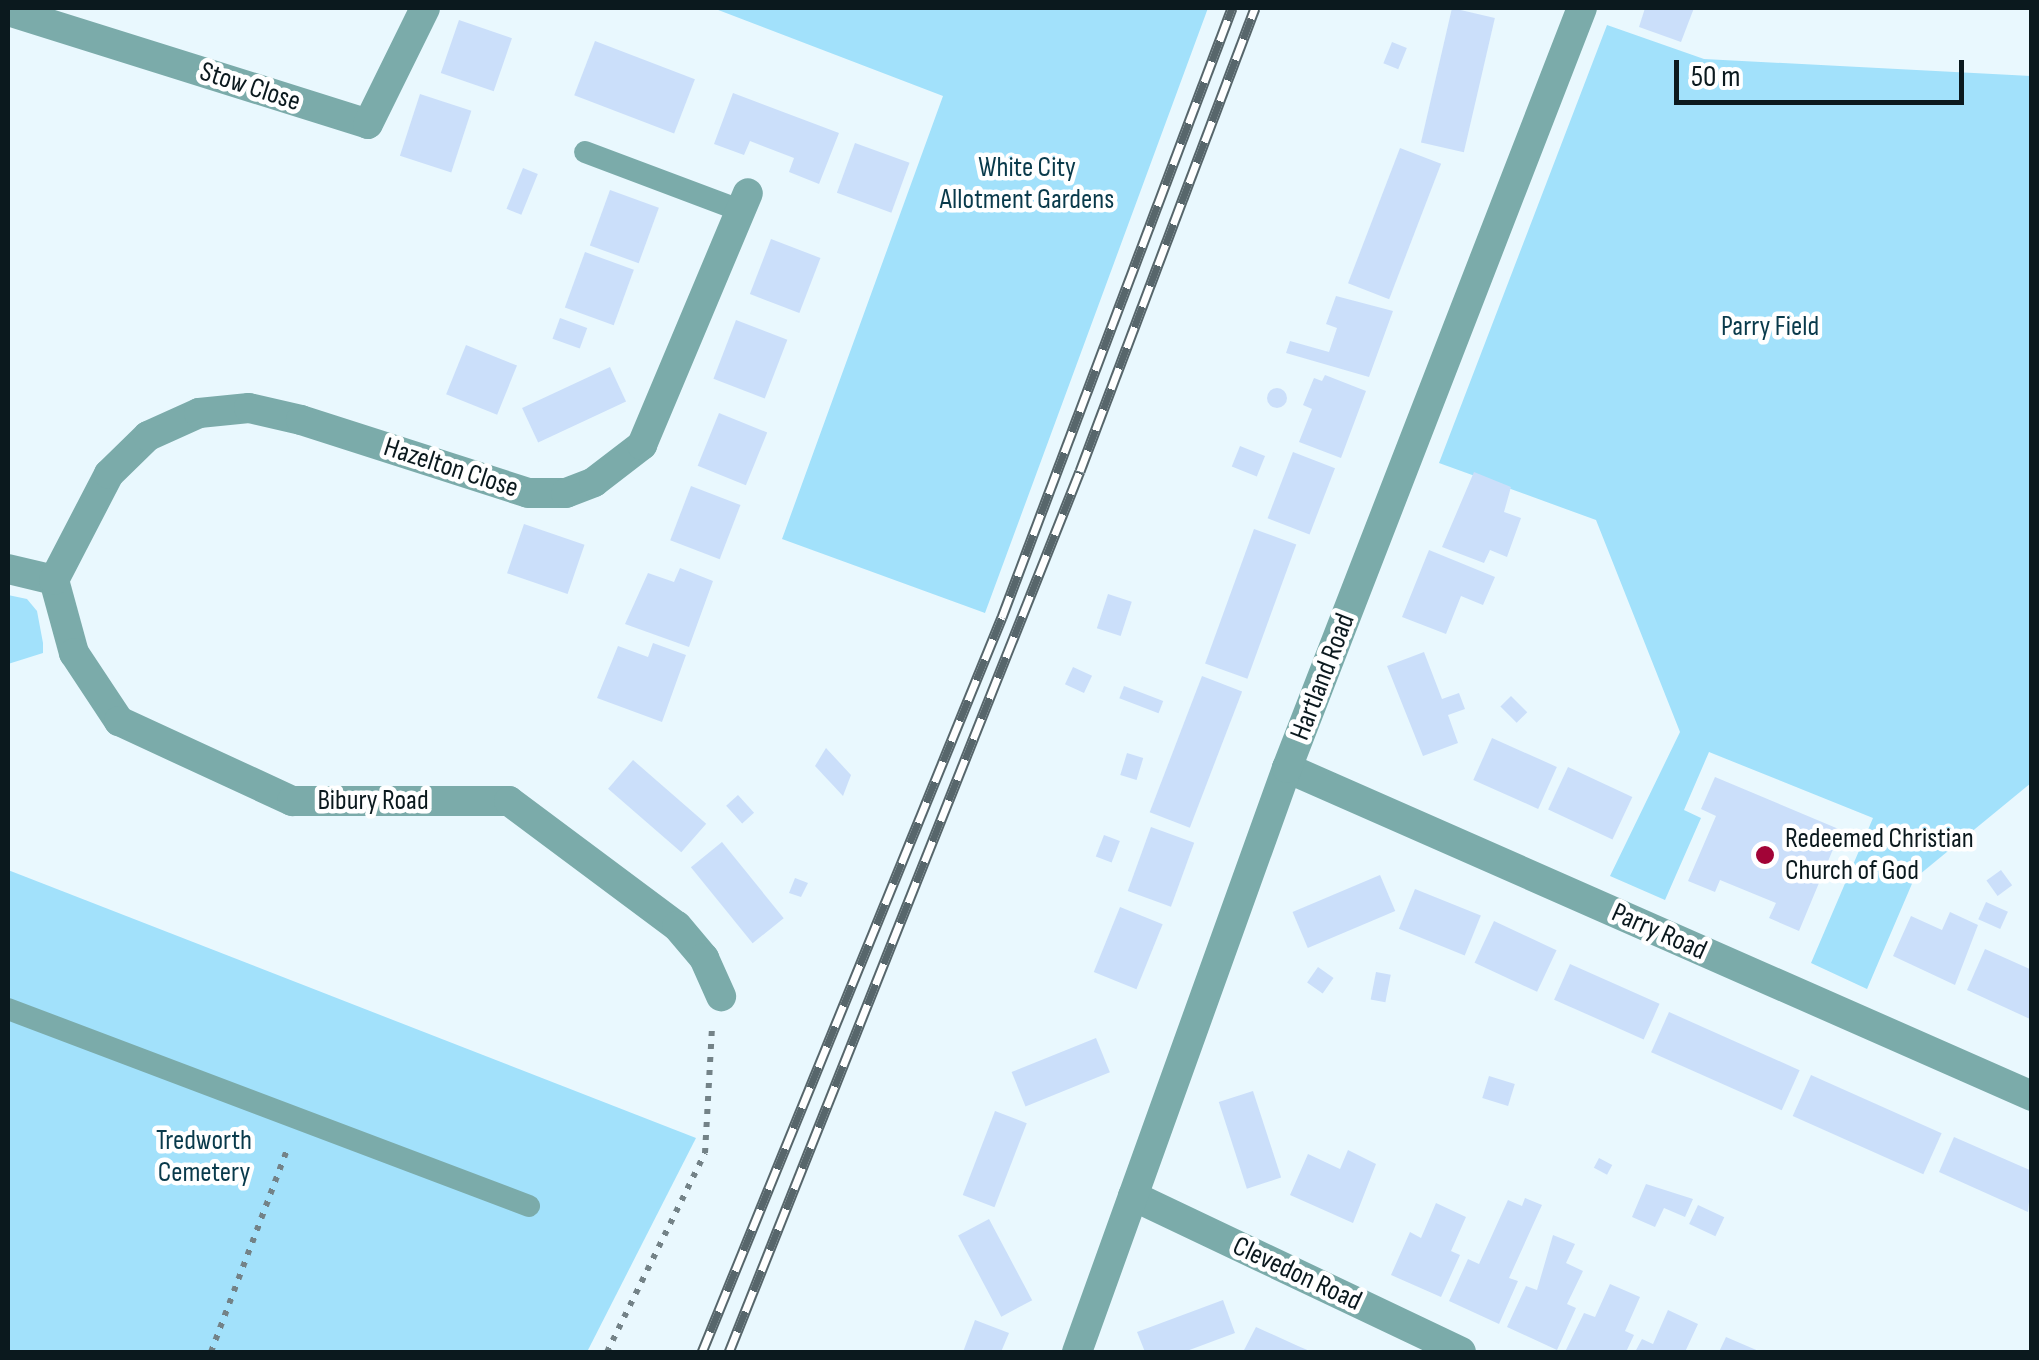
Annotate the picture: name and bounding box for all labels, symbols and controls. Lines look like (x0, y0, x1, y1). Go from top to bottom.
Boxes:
scale bar (1679, 40, 1969, 102)
street label: Stow Close (196, 55, 304, 119)
text: 50 m (1691, 59, 1740, 95)
park label: White City Allotment Gardens (940, 151, 1114, 217)
park label: Parry Field (1721, 310, 1819, 344)
street label: Hazelton Close (380, 431, 522, 505)
street label: Hartland Road (1284, 609, 1362, 745)
street label: Bibury Road (317, 784, 429, 818)
place label: Redeemed Christian Church of God (1785, 822, 1974, 888)
marker: Redeemed Christian Church of God (1754, 844, 1776, 866)
street label: Parry Road (1606, 896, 1712, 968)
park label: Tredworth Cemetery (156, 1124, 252, 1190)
street label: Clevedon Road (1227, 1230, 1367, 1318)

